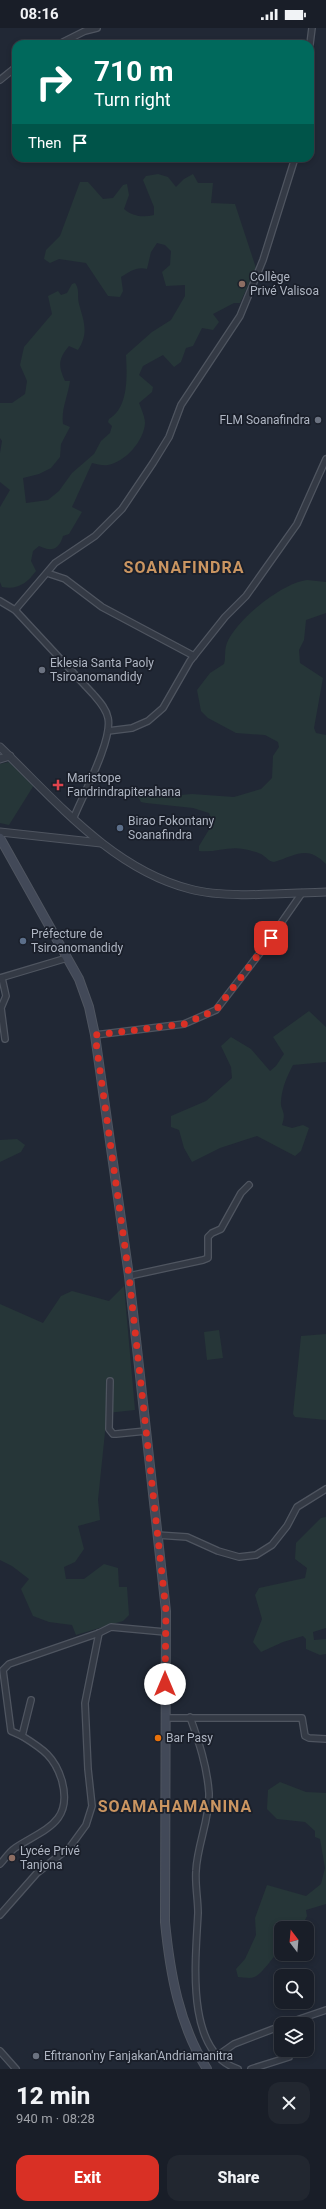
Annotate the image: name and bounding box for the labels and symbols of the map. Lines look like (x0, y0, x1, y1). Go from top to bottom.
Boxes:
place label: Collège Privé Valisoa (250, 270, 319, 298)
marker: Collège Privé Valisoa (237, 279, 247, 289)
place label: FLM Soanafindra (219, 413, 310, 427)
marker: FLM Soanafindra (313, 415, 323, 425)
district label: SOANAFINDRA (124, 558, 244, 577)
place label: Eklesia Santa Paoly Tsiroanomandidy (50, 656, 154, 684)
marker: Eklesia Santa Paoly Tsiroanomandidy (37, 665, 47, 675)
place label: Maristope Fandrindrapiterahana (67, 771, 181, 799)
marker: Maristope Fandrindrapiterahana (52, 779, 64, 791)
place label: Birao Fokontany Soanafindra (128, 814, 215, 842)
marker: Birao Fokontany Soanafindra (115, 823, 125, 833)
pin (254, 921, 288, 955)
place label: Préfecture de Tsiroanomandidy (31, 927, 124, 955)
marker: Préfecture de Tsiroanomandidy (18, 936, 28, 946)
position arrow (144, 1663, 186, 1705)
place label: Bar Pasy (166, 1731, 213, 1745)
marker: Bar Pasy (153, 1733, 163, 1743)
district label: SOAMAHAMANINA (98, 1797, 252, 1816)
place label: Lycée Privé Tanjona (20, 1844, 80, 1872)
marker: Lycée Privé Tanjona (7, 1853, 17, 1863)
north arrow (274, 1921, 314, 1961)
place label: Efitranon'ny Fanjakan'Andriamanitra (44, 2049, 233, 2063)
marker: Efitranon'ny Fanjakan'Andriamanitra (31, 2051, 41, 2061)

